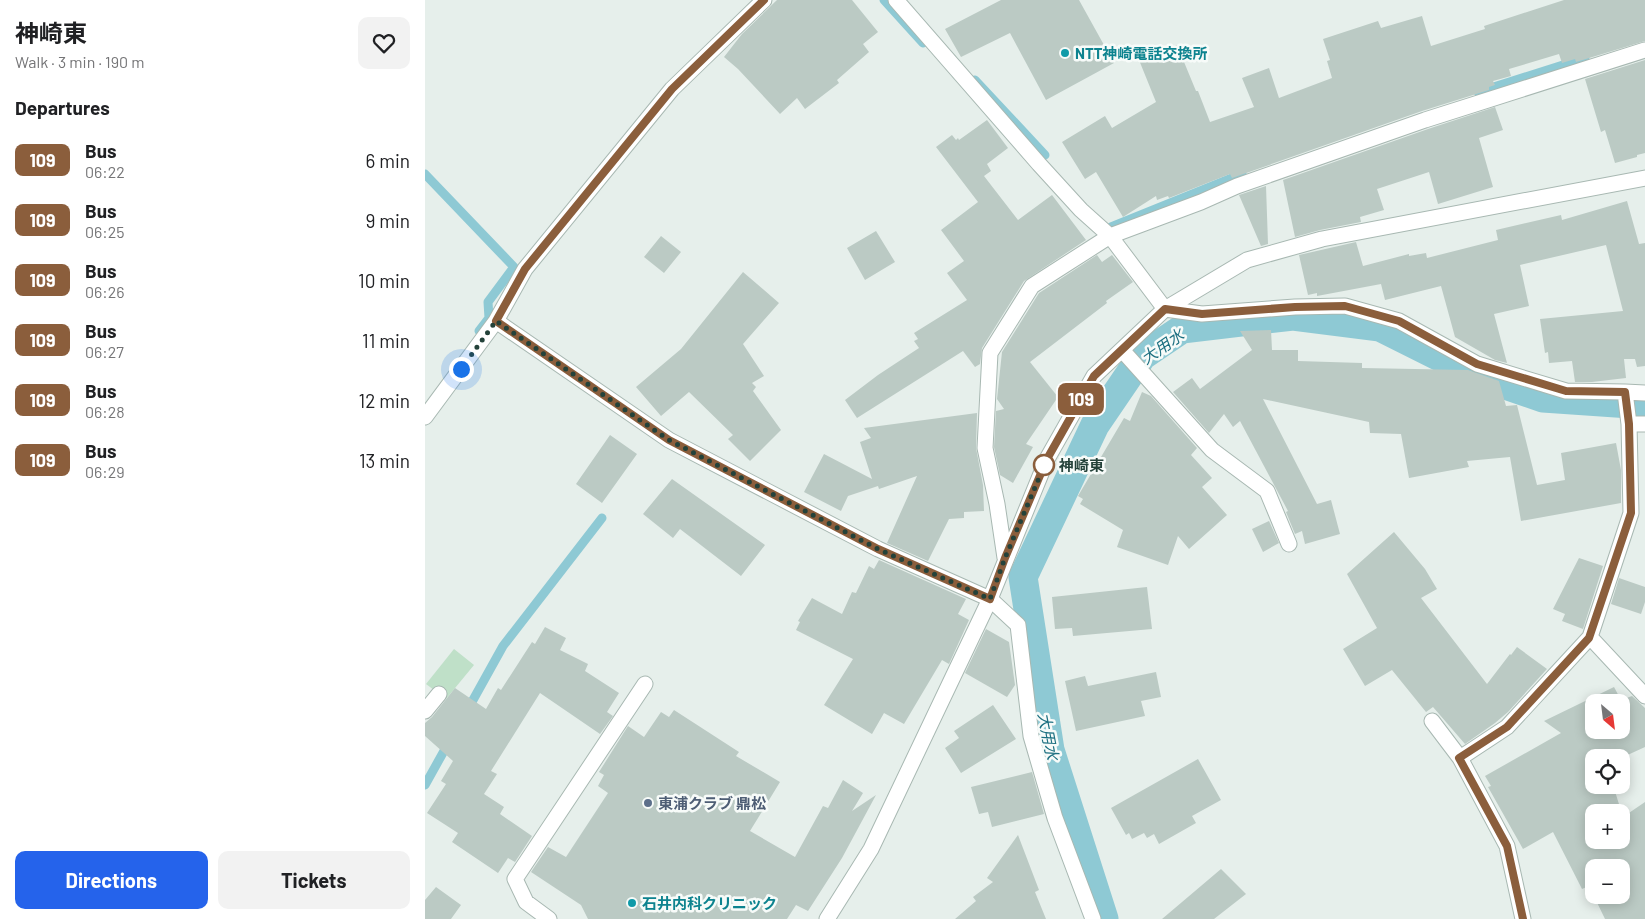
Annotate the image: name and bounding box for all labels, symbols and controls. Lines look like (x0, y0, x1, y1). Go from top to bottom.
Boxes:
button: heart (358, 17, 410, 69)
text: 神崎東 (15, 18, 87, 47)
place label: NTT神崎電話交換所 (1075, 44, 1208, 62)
marker: NTT神崎電話交換所 (1059, 47, 1071, 59)
text: Walk · 3 min · 190 m (15, 52, 144, 71)
text: Departures (15, 96, 110, 119)
text: Bus (85, 139, 117, 162)
text: 109 (29, 149, 56, 171)
text: 6 min (366, 149, 410, 172)
text: 06:22 (85, 162, 125, 181)
text: Bus (85, 199, 117, 222)
text: 109 (29, 209, 56, 231)
text: 9 min (366, 209, 410, 232)
text: 06:25 (85, 222, 125, 241)
text: Bus (85, 259, 117, 282)
text: 109 (29, 269, 56, 291)
text: 10 min (358, 269, 410, 292)
text: 06:26 (85, 282, 125, 301)
text: Bus (85, 319, 117, 342)
water label: 大用水 (1137, 323, 1189, 368)
text: 109 (29, 329, 56, 351)
text: 11 min (362, 329, 410, 352)
text: 06:27 (85, 342, 124, 361)
your location (449, 357, 474, 382)
text: Bus (85, 379, 117, 402)
line badge: 109 (1052, 383, 1110, 415)
text: 109 (1068, 388, 1094, 410)
text: 109 (29, 389, 56, 411)
text: 12 min (359, 389, 410, 412)
text: 06:28 (85, 402, 125, 421)
text: Bus (85, 439, 117, 462)
text: 109 (29, 449, 56, 471)
text: 13 min (359, 449, 410, 472)
marker: 神崎東 (1033, 454, 1055, 476)
place label: 神崎東 (1058, 456, 1104, 474)
text: 06:29 (85, 462, 125, 481)
north arrow (1585, 694, 1630, 739)
map controls (1585, 694, 1630, 904)
water label: 大用水 (1035, 711, 1063, 763)
button: locate (1585, 749, 1630, 794)
place label: 東浦クラブ 鼎松 (658, 794, 766, 812)
marker: 東浦クラブ 鼎松 (642, 797, 654, 809)
button: + (1585, 804, 1630, 849)
button: Directions (15, 851, 208, 909)
button: Tickets (218, 851, 410, 909)
button: − (1585, 859, 1630, 904)
place label: 石井内科クリニック (642, 894, 777, 912)
marker: 石井内科クリニック (626, 897, 638, 909)

